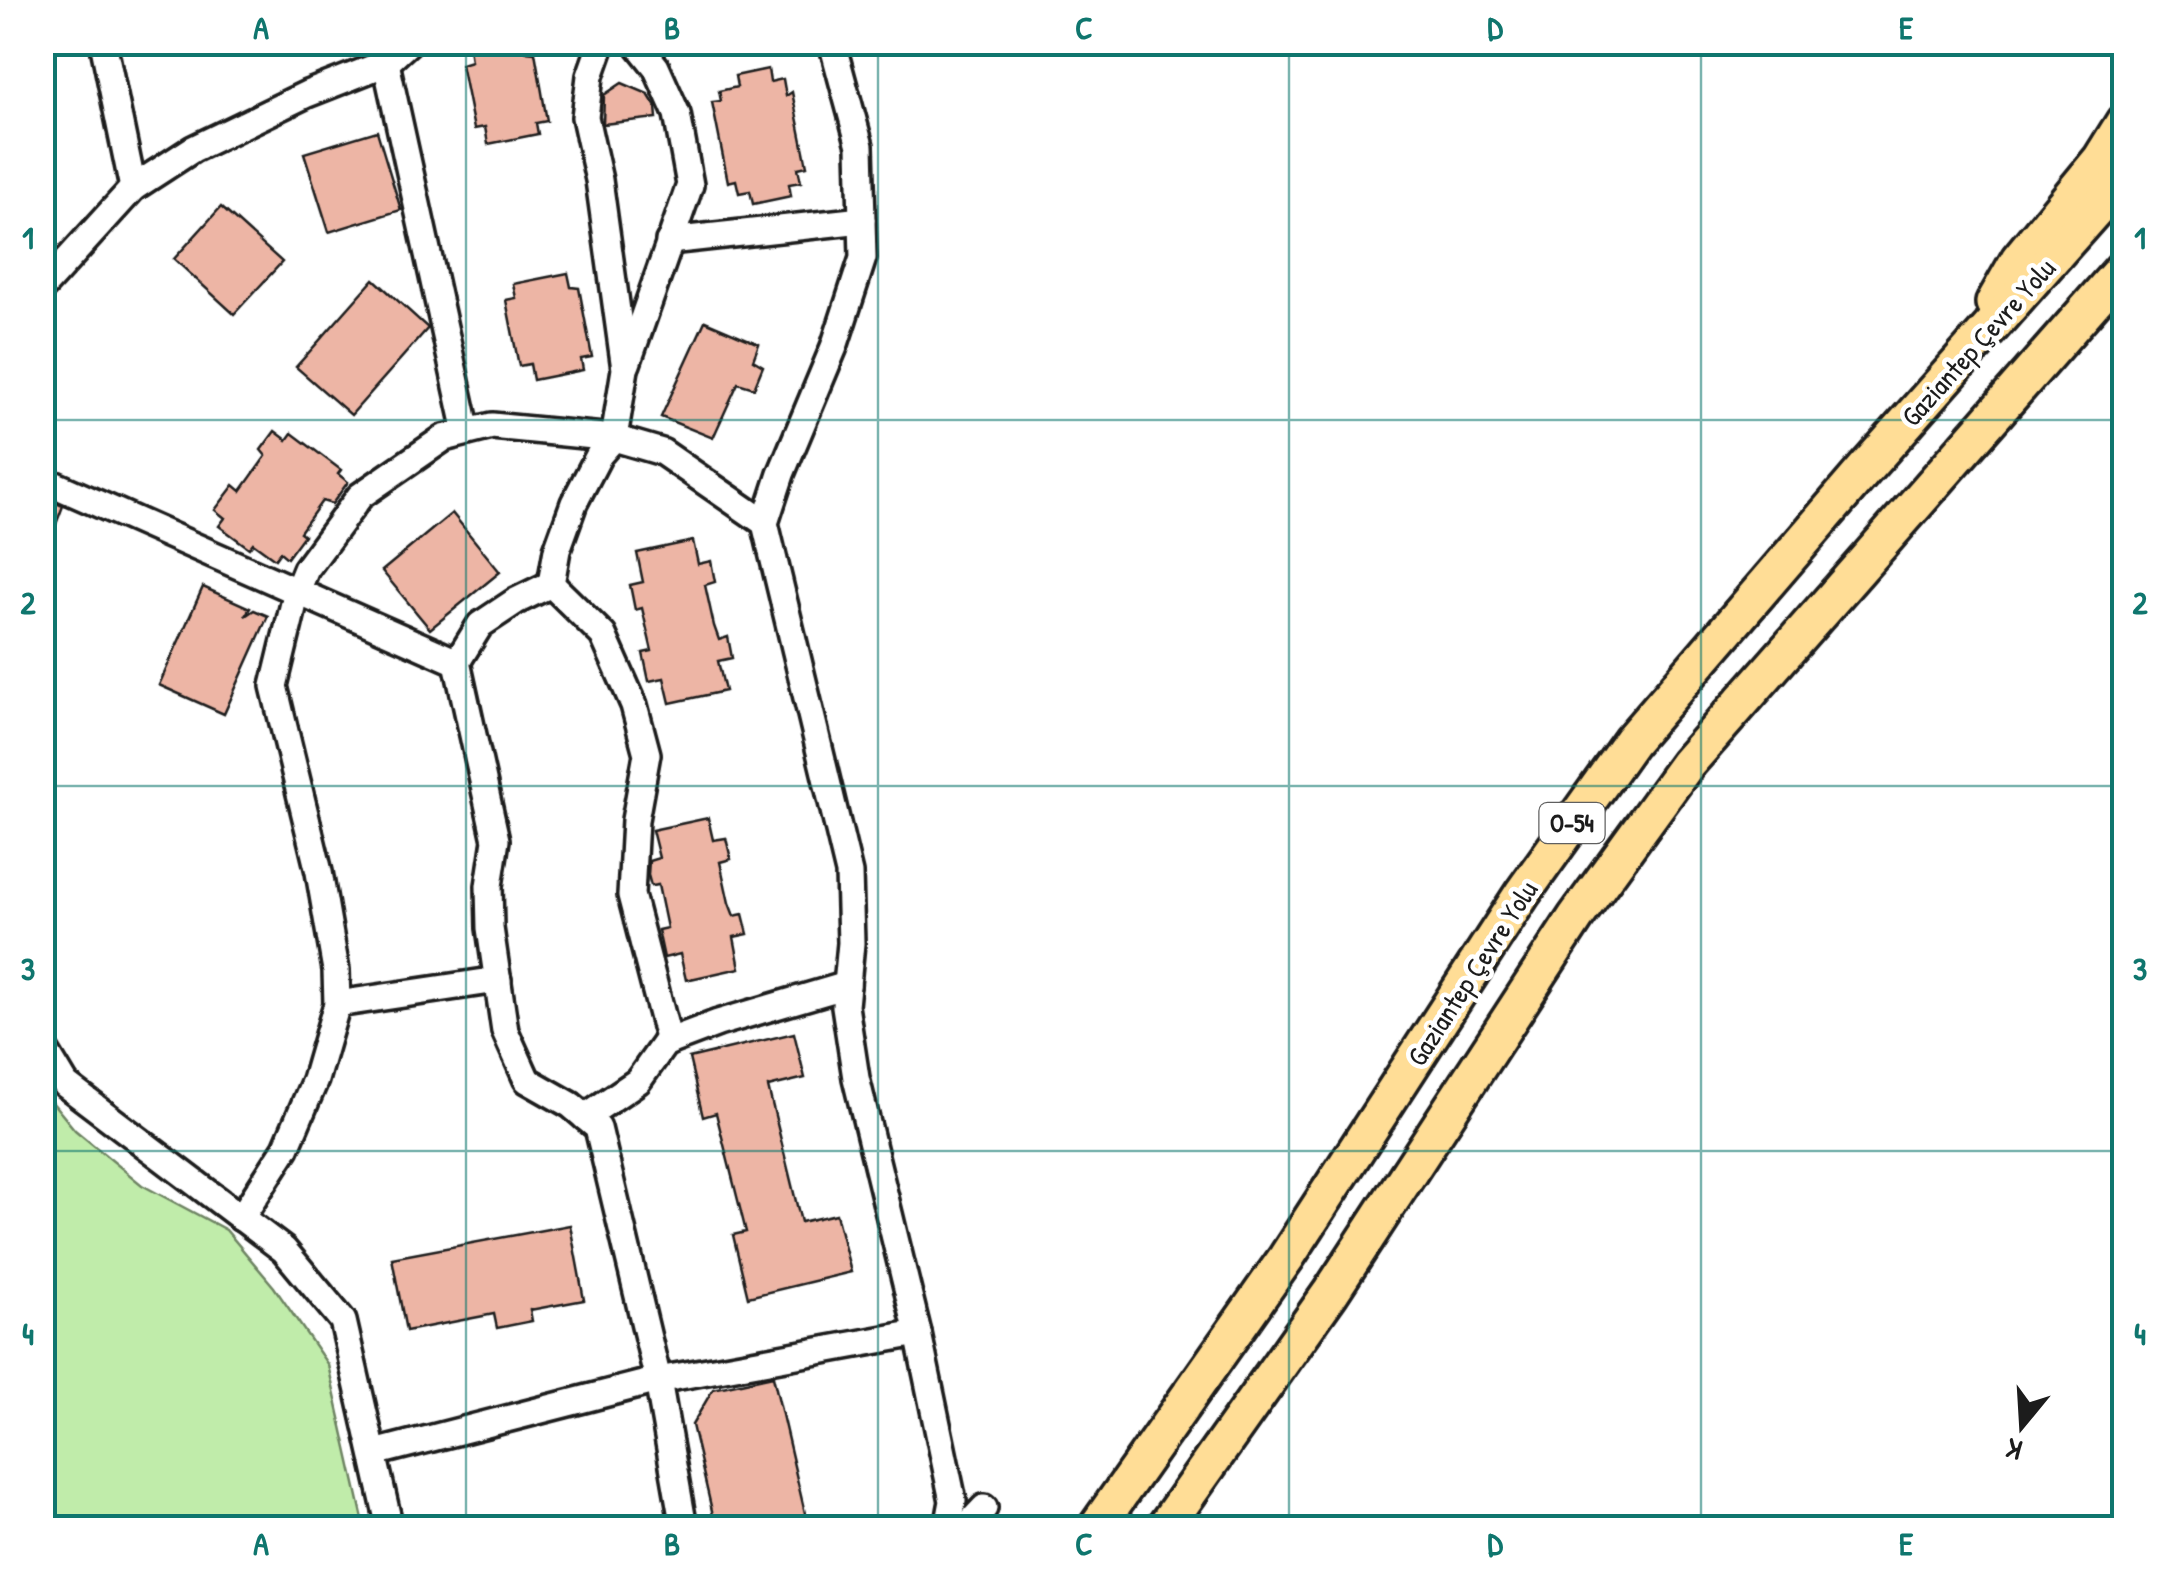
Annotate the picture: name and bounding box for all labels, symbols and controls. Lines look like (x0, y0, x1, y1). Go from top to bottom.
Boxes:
text: A (253, 6, 269, 49)
text: B (664, 6, 680, 49)
text: C (1075, 6, 1093, 49)
text: D (1487, 6, 1503, 49)
text: E (1899, 6, 1914, 49)
text: 1 (22, 216, 34, 259)
text: 1 (2134, 216, 2146, 259)
street label: Gaziantep Çevre Yolu (1892, 250, 2064, 434)
text: 2 (21, 581, 37, 624)
text: 2 (2133, 581, 2149, 624)
road number: O-54 (1540, 803, 1604, 843)
street label: Gaziantep Çevre Yolu (1398, 873, 1546, 1073)
text: 3 (21, 947, 35, 990)
text: 3 (2133, 947, 2147, 990)
text: 4 (22, 1312, 34, 1355)
text: 4 (2134, 1312, 2146, 1355)
north arrow (1972, 1376, 2072, 1476)
text: K (2001, 1429, 2027, 1470)
text: A (253, 1522, 269, 1565)
text: B (664, 1522, 680, 1565)
text: C (1075, 1522, 1093, 1565)
text: D (1487, 1522, 1503, 1565)
text: E (1899, 1522, 1914, 1565)

